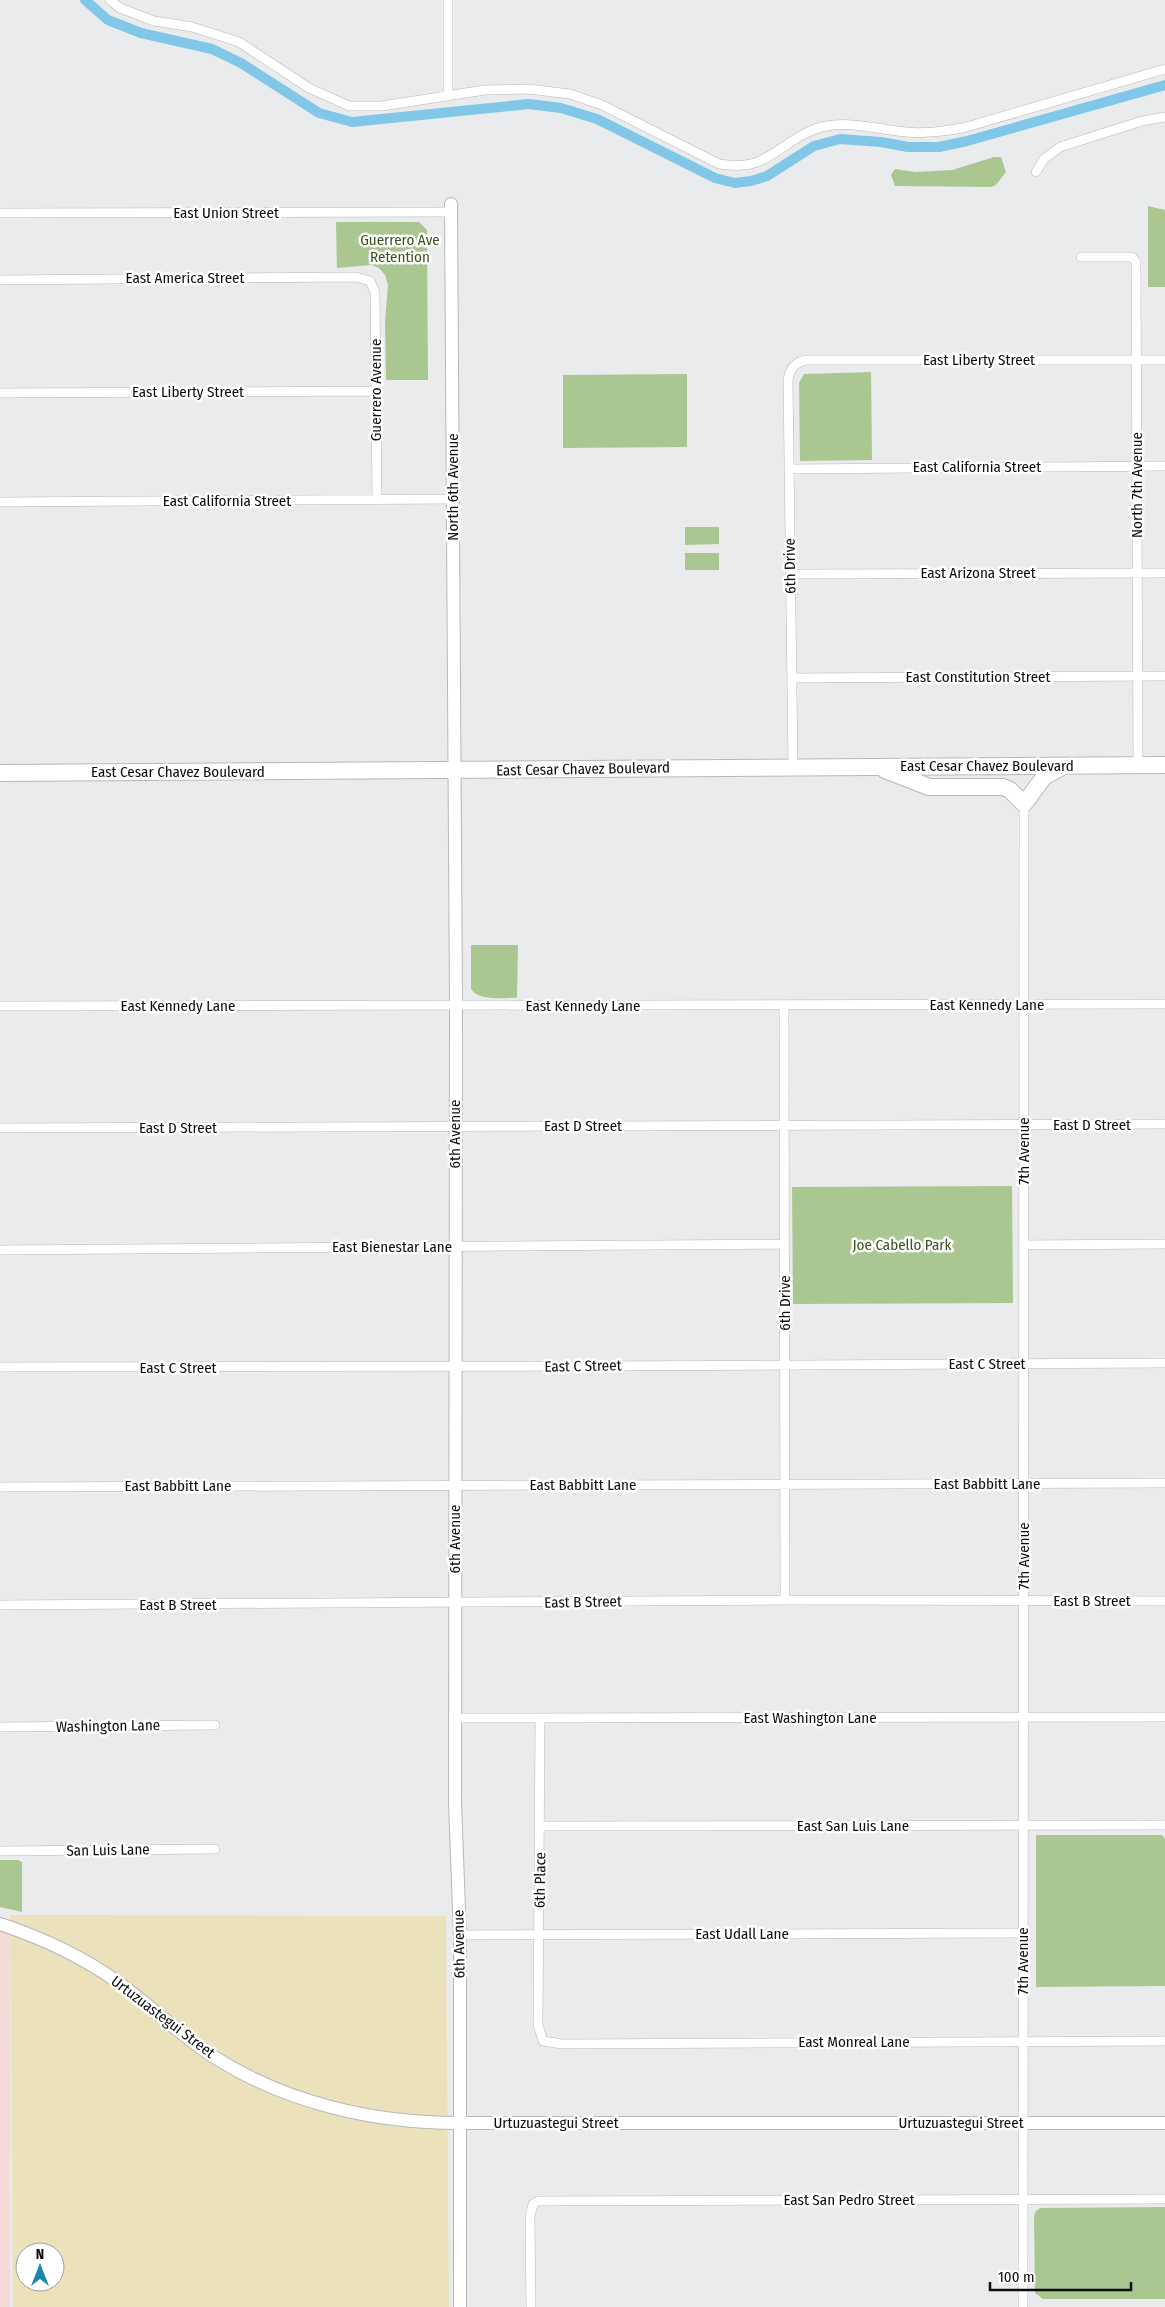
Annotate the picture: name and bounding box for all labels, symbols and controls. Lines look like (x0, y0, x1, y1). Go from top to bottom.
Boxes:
street label: East Union Street (173, 204, 279, 222)
park label: Guerrero Ave Retention (360, 231, 440, 266)
street label: East America Street (126, 269, 244, 287)
street label: Guerrero Avenue (367, 339, 385, 441)
street label: East Liberty Street (923, 351, 1035, 369)
street label: East Liberty Street (132, 383, 244, 401)
street label: North 7th Avenue (1128, 432, 1146, 538)
street label: North 6th Avenue (444, 433, 462, 541)
street label: East California Street (913, 458, 1041, 476)
street label: East California Street (163, 492, 291, 510)
street label: 6th Drive (781, 538, 799, 594)
street label: East Arizona Street (920, 564, 1036, 582)
street label: East Constitution Street (906, 668, 1050, 686)
street label: East Cesar Chavez Boulevard (900, 757, 1074, 775)
street label: East Cesar Chavez Boulevard (496, 758, 670, 780)
street label: East Cesar Chavez Boulevard (91, 763, 265, 781)
street label: East Kennedy Lane (930, 996, 1044, 1014)
street label: East Kennedy Lane (121, 997, 235, 1015)
street label: East Kennedy Lane (526, 997, 640, 1015)
street label: 6th Avenue (446, 1100, 464, 1168)
street label: East D Street (1053, 1116, 1131, 1134)
street label: East D Street (544, 1117, 622, 1135)
street label: 7th Avenue (1015, 1117, 1033, 1185)
street label: East D Street (139, 1119, 217, 1137)
park label: Joe Cabello Park (852, 1236, 952, 1254)
street label: East Bienestar Lane (332, 1238, 452, 1256)
street label: 6th Drive (776, 1275, 794, 1331)
street label: East C Street (949, 1355, 1026, 1373)
street label: East C Street (544, 1356, 622, 1376)
street label: East C Street (140, 1359, 217, 1377)
street label: East Babbitt Lane (934, 1475, 1040, 1493)
street label: East Babbitt Lane (530, 1476, 636, 1494)
street label: East Babbitt Lane (125, 1477, 231, 1495)
street label: 6th Avenue (446, 1505, 464, 1573)
street label: 7th Avenue (1015, 1522, 1033, 1590)
street label: East B Street (544, 1592, 622, 1612)
street label: East B Street (1053, 1592, 1131, 1610)
street label: East B Street (139, 1596, 217, 1614)
street label: East Washington Lane (743, 1709, 877, 1727)
street label: Washington Lane (56, 1716, 160, 1736)
street label: East San Luis Lane (797, 1817, 909, 1835)
street label: San Luis Lane (66, 1840, 150, 1860)
street label: 6th Place (531, 1852, 549, 1908)
street label: 6th Avenue (449, 1909, 469, 1979)
street label: East Udall Lane (695, 1925, 789, 1943)
street label: 7th Avenue (1014, 1927, 1032, 1995)
street label: Urtuzuastegui Street (108, 1972, 218, 2062)
street label: East Monreal Lane (798, 2033, 910, 2051)
street label: Urtuzuastegui Street (493, 2114, 619, 2132)
street label: Urtuzuastegui Street (898, 2114, 1024, 2132)
street label: East San Pedro Street (783, 2191, 915, 2209)
north arrow (15, 2242, 65, 2292)
text: N (36, 2246, 44, 2263)
scale bar (990, 2260, 1131, 2292)
text: 100 m (998, 2268, 1035, 2286)

